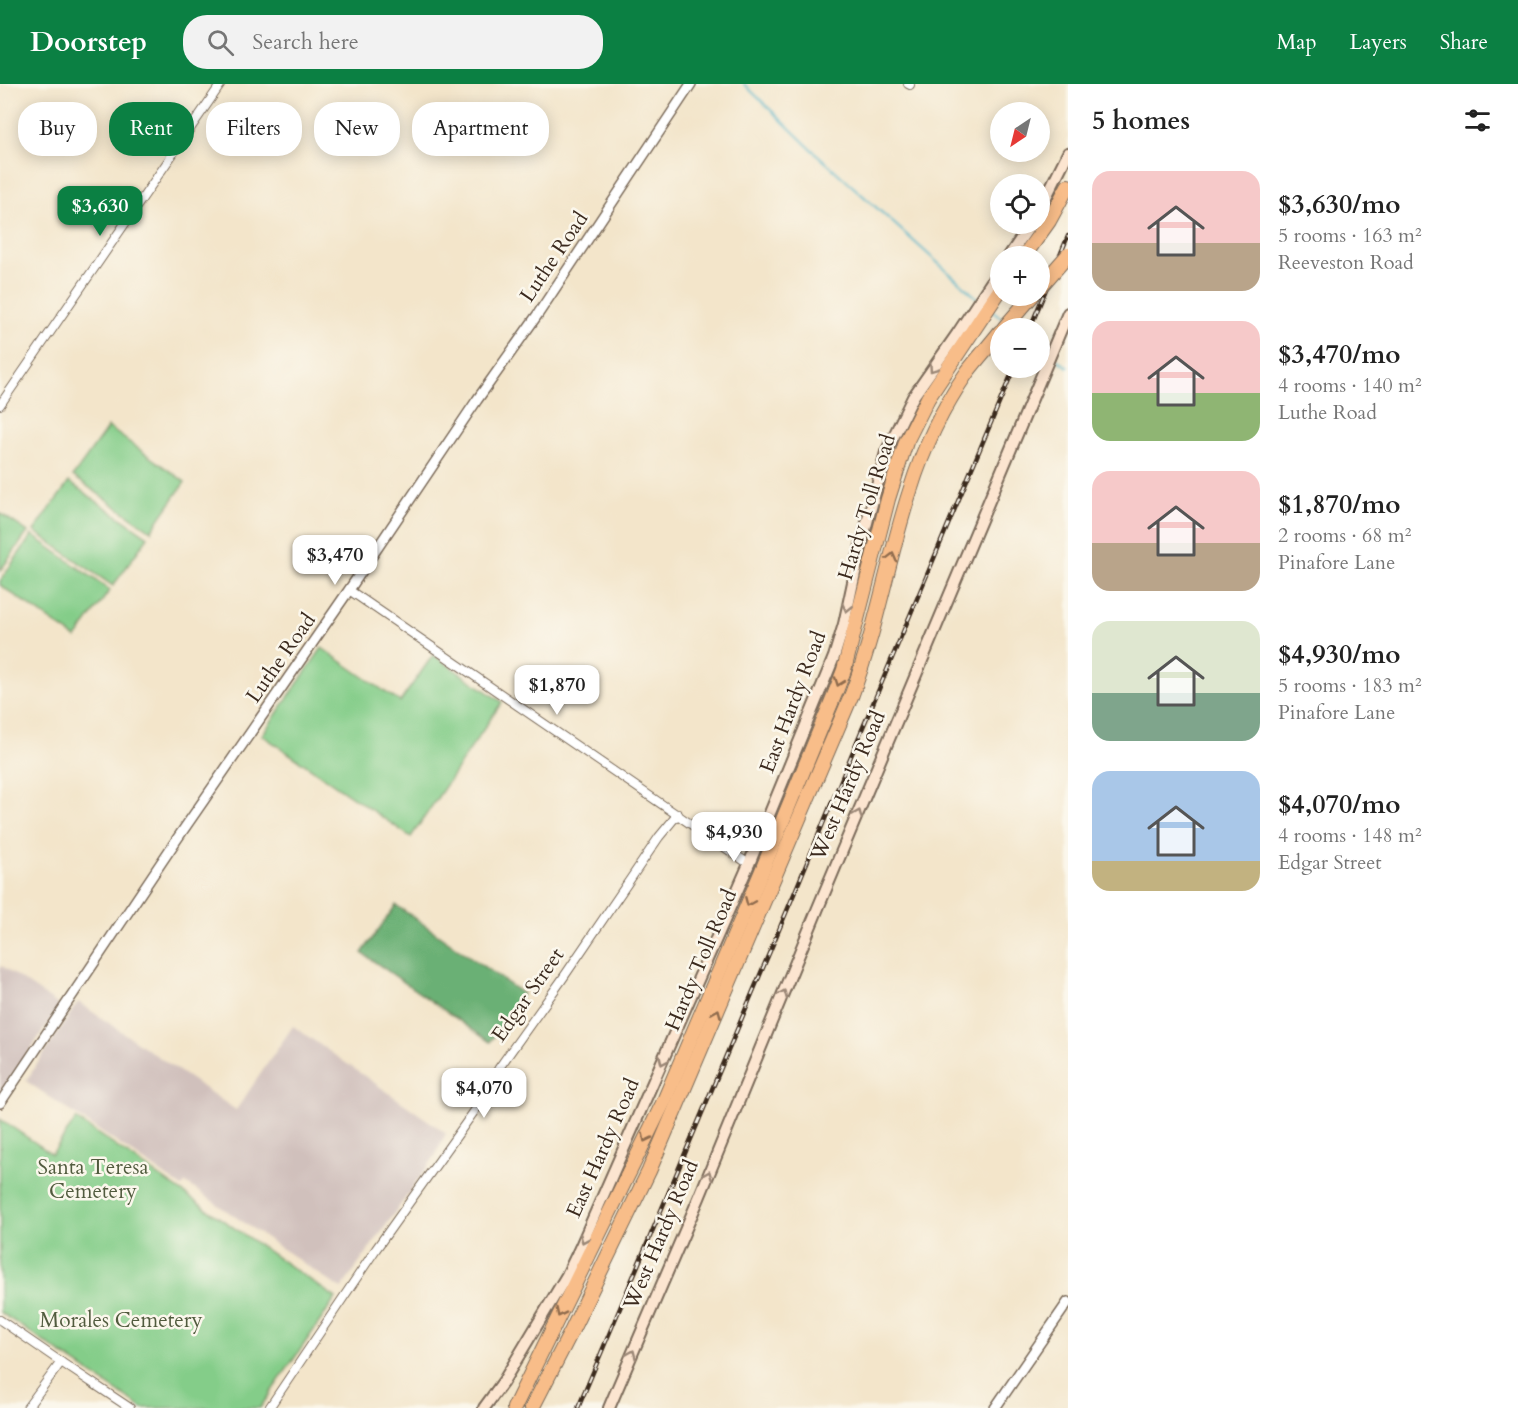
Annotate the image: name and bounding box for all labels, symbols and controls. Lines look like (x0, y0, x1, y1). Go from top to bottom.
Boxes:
search box (183, 15, 603, 69)
text: Doorstep (30, 23, 147, 61)
icon: search (204, 26, 237, 59)
text: Search here (252, 27, 359, 57)
text: Map (1277, 28, 1317, 57)
text: Layers (1350, 28, 1407, 57)
text: Share (1440, 28, 1488, 57)
chip: Buy (18, 102, 97, 156)
chip: Rent (109, 102, 194, 156)
chip: Filters (206, 102, 302, 156)
chip: New (314, 102, 400, 156)
chip: Apartment (412, 102, 549, 156)
north arrow (990, 102, 1050, 162)
map controls (990, 102, 1050, 378)
text: 5 homes (1092, 103, 1190, 138)
icon: filters (1461, 104, 1494, 137)
button: locate (990, 174, 1050, 234)
pin: $3,630 (51, 186, 149, 237)
text: $3,630/mo (1278, 187, 1401, 222)
text: $3,630 (71, 192, 129, 219)
icon: home (1140, 195, 1212, 267)
street label: Luthe Road (513, 206, 595, 308)
text: 5 rooms · 163 m² (1278, 222, 1422, 249)
button: + (990, 246, 1050, 306)
text: Reeveston Road (1278, 249, 1414, 276)
button: − (990, 318, 1050, 378)
text: $3,470/mo (1278, 337, 1401, 372)
icon: home (1140, 345, 1212, 417)
one-way arrow (929, 361, 940, 372)
text: 4 rooms · 140 m² (1278, 372, 1422, 399)
text: Luthe Road (1278, 399, 1377, 426)
street label: Hardy Toll Road (831, 430, 903, 584)
text: $1,870/mo (1278, 487, 1401, 522)
icon: home (1140, 495, 1212, 567)
text: 2 rooms · 68 m² (1278, 522, 1411, 549)
pin: $3,470 (286, 535, 384, 586)
text: $3,470 (306, 541, 364, 568)
text: Pinafore Lane (1278, 549, 1395, 576)
one-way arrow (884, 552, 897, 562)
one-way arrow (841, 603, 854, 613)
street label: Luthe Road (239, 607, 323, 709)
street label: East Hardy Road (753, 627, 833, 777)
text: $4,930/mo (1278, 637, 1401, 672)
icon: home (1140, 645, 1212, 717)
pin: $1,870 (508, 665, 606, 716)
text: $1,870 (528, 671, 586, 698)
text: 5 rooms · 183 m² (1278, 672, 1422, 699)
one-way arrow (834, 676, 846, 687)
text: Pinafore Lane (1278, 699, 1395, 726)
street label: West Hardy Road (803, 707, 893, 866)
text: $4,070/mo (1278, 787, 1401, 822)
icon: home (1140, 795, 1212, 867)
one-way arrow (851, 810, 863, 821)
pin: $4,930 (685, 812, 783, 863)
text: $4,930 (705, 818, 763, 845)
text: 4 rooms · 148 m² (1278, 822, 1422, 849)
text: Edgar Street (1278, 849, 1382, 876)
street label: Hardy Toll Road (658, 885, 744, 1035)
one-way arrow (744, 895, 756, 906)
street label: Edgar Street (485, 942, 571, 1048)
one-way arrow (776, 990, 788, 1001)
one-way arrow (710, 1008, 722, 1019)
one-way arrow (658, 1054, 670, 1065)
pin: $4,070 (435, 1068, 533, 1119)
text: $4,070 (455, 1074, 513, 1101)
street label: East Hardy Road (559, 1074, 647, 1222)
one-way arrow (642, 1132, 653, 1143)
park label: Santa Teresa Cemetery (37, 1153, 149, 1206)
street label: West Hardy Road (616, 1156, 706, 1315)
one-way arrow (701, 1170, 713, 1181)
one-way arrow (579, 1233, 591, 1244)
park label: Morales Cemetery (39, 1306, 203, 1335)
one-way arrow (556, 1307, 568, 1318)
one-way arrow (625, 1349, 637, 1360)

